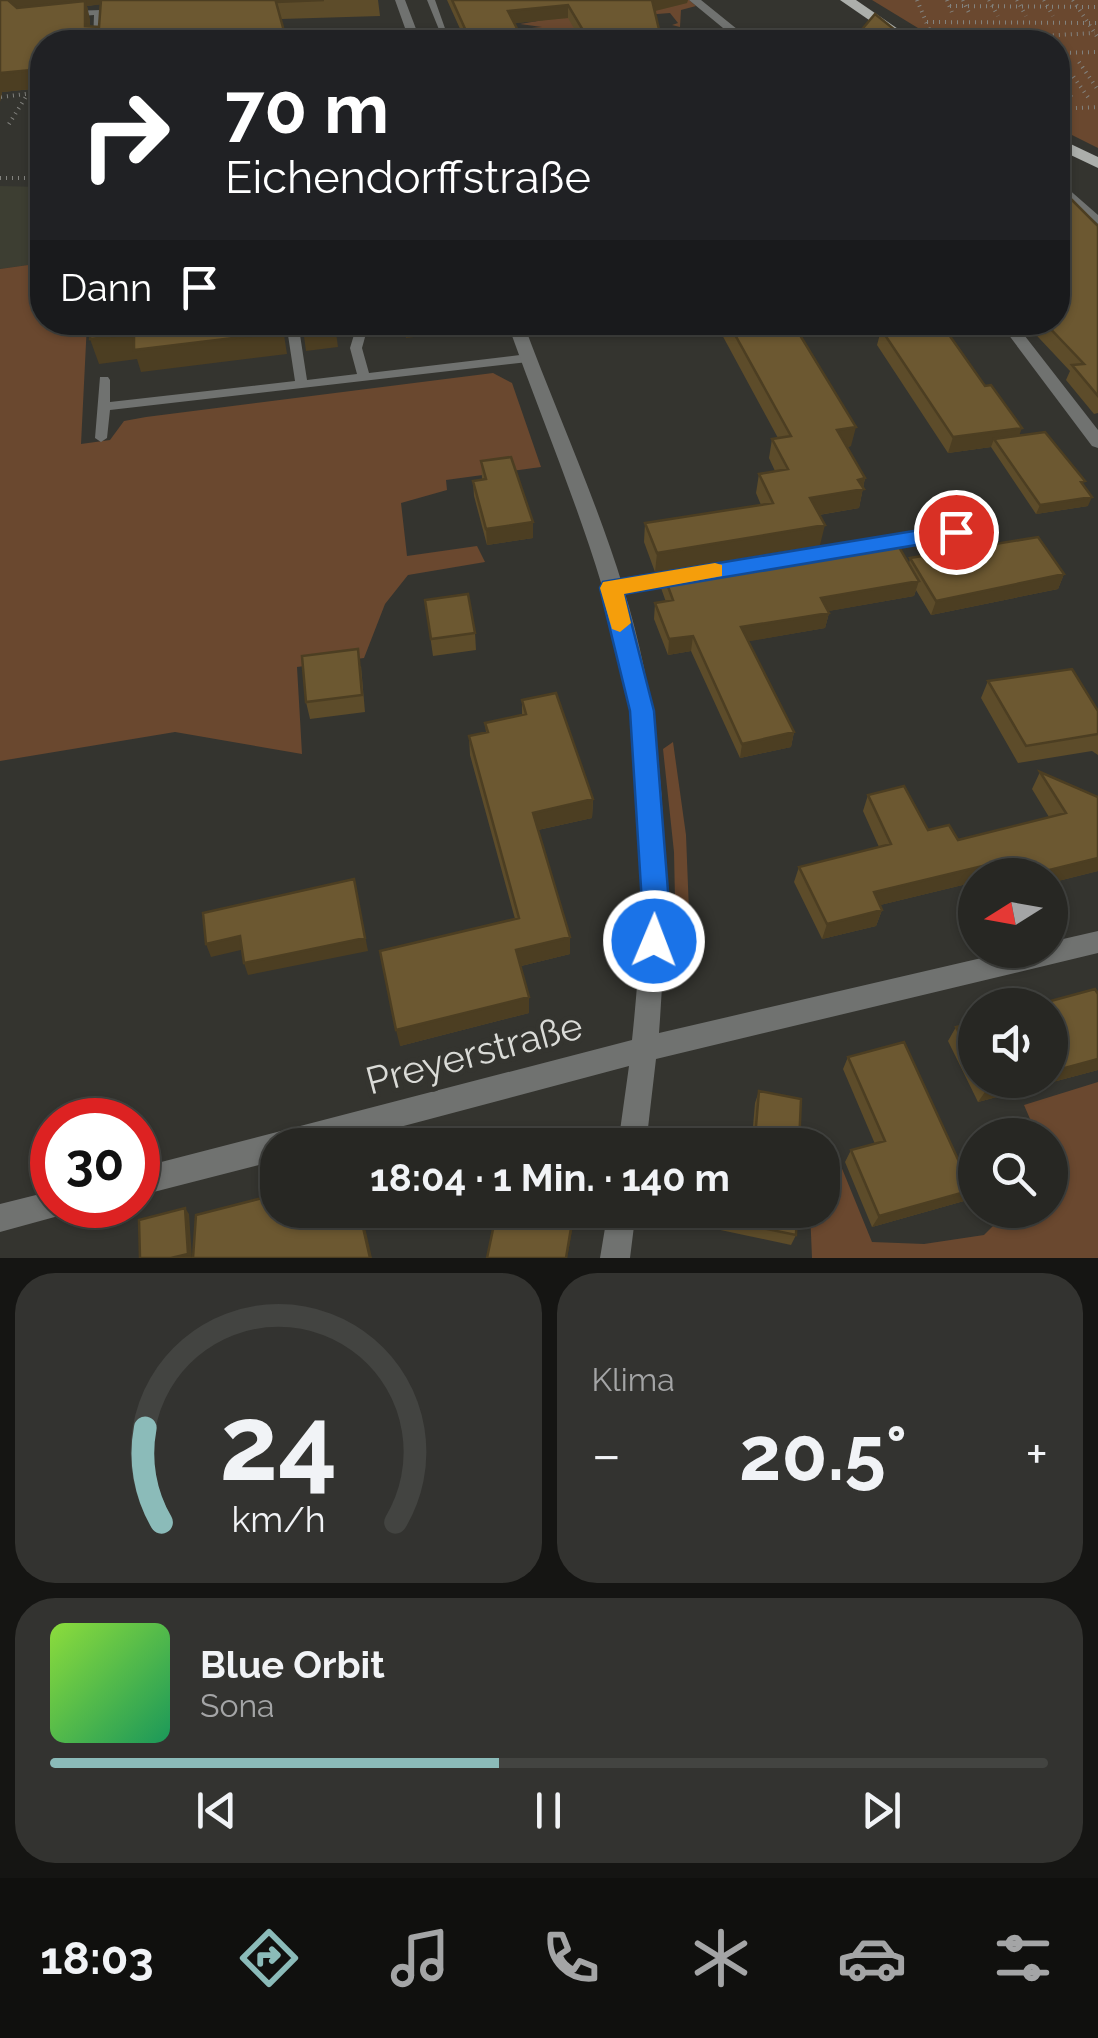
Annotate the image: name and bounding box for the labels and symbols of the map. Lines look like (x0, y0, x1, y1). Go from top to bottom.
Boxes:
pin (914, 490, 999, 575)
north arrow (958, 858, 1068, 968)
position arrow (602, 889, 706, 993)
street label: Preyerstraße (361, 1003, 587, 1103)
speed limit sign: 30 (30, 1098, 160, 1228)

